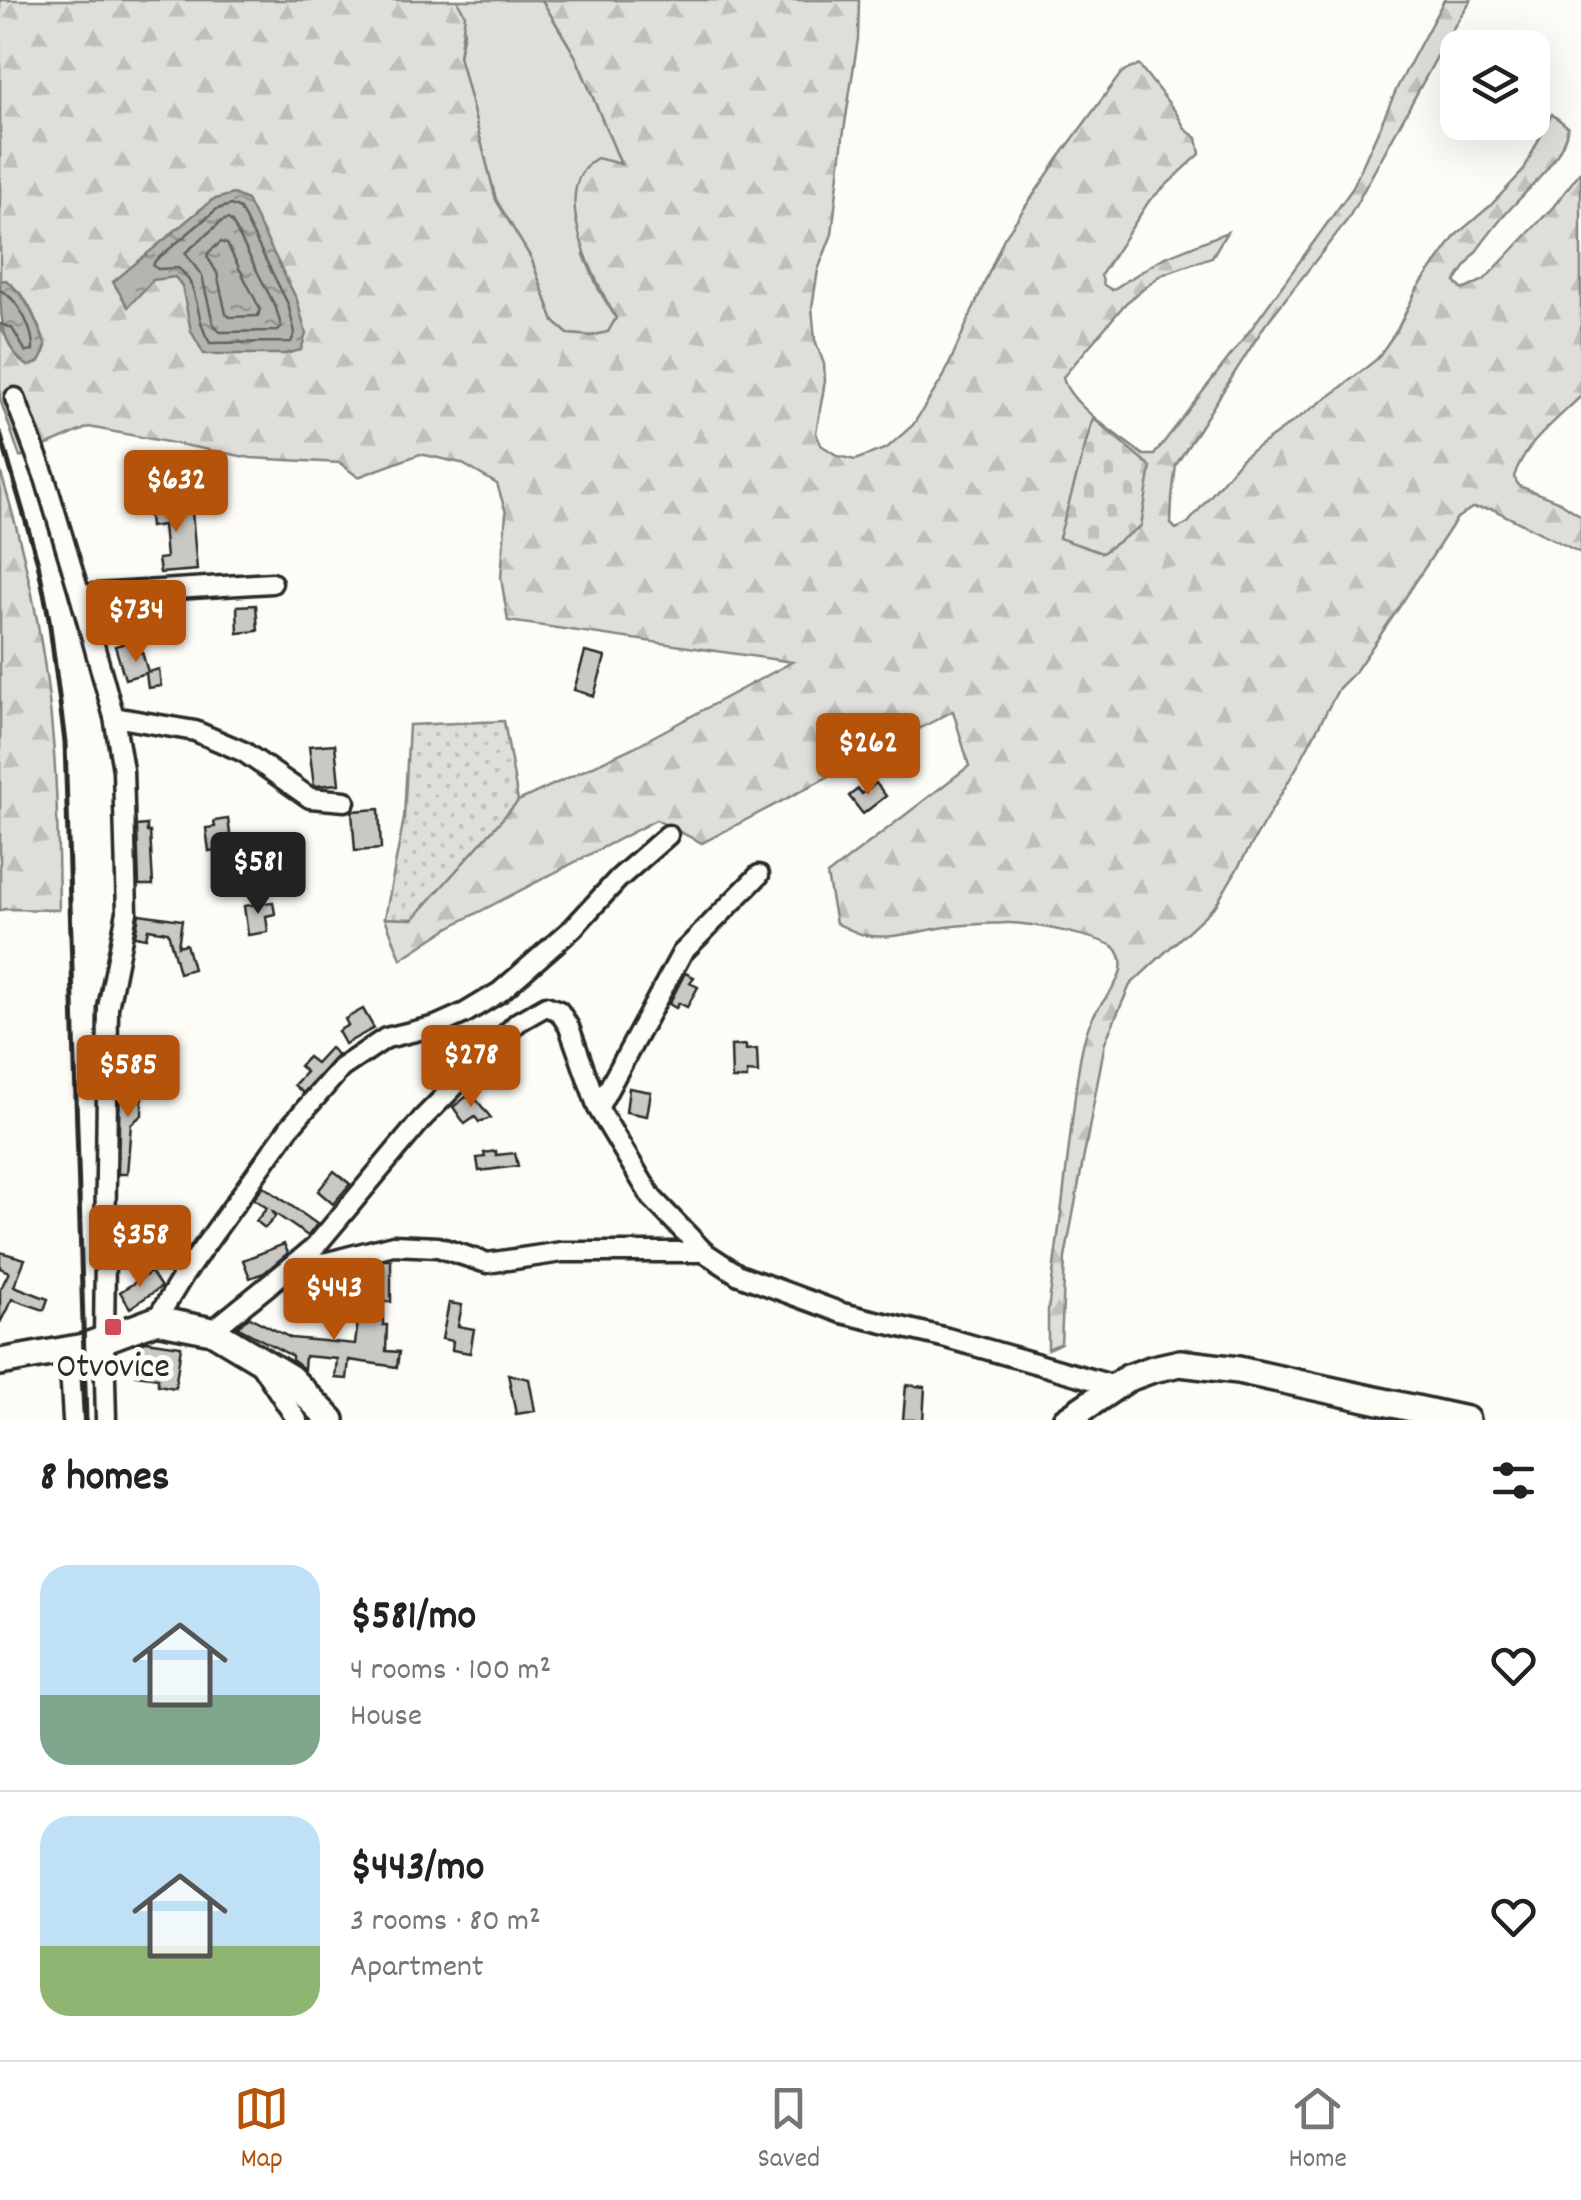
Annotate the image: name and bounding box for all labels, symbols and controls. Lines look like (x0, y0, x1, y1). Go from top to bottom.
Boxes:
map controls (1440, 30, 1550, 140)
button: layers (1440, 30, 1550, 140)
pin: $632 (117, 450, 235, 535)
text: $632 (146, 459, 206, 505)
pin: $734 (77, 580, 195, 665)
text: $734 (108, 589, 164, 635)
pin: $262 (809, 713, 927, 798)
text: $262 (838, 722, 898, 768)
pin: $581 (199, 832, 317, 917)
text: $581 (233, 841, 283, 887)
pin: $278 (412, 1025, 530, 1110)
text: $278 (443, 1034, 499, 1080)
pin: $585 (69, 1035, 187, 1120)
text: $585 (99, 1044, 157, 1090)
pin: $358 (81, 1205, 199, 1290)
text: $358 (111, 1214, 169, 1260)
pin: $443 (275, 1258, 393, 1343)
text: $443 (306, 1267, 363, 1313)
marker: Otvovice (102, 1316, 124, 1338)
place label: Otvovice (56, 1344, 170, 1394)
text: 8 homes (40, 1450, 169, 1510)
icon: filters (1486, 1453, 1541, 1508)
text: $581/mo (350, 1589, 476, 1649)
icon: home (120, 1605, 240, 1725)
icon: heart (1486, 1638, 1541, 1693)
text: 4 rooms · 100 m² (350, 1649, 551, 1695)
text: House (350, 1695, 422, 1741)
text: $443/mo (350, 1840, 484, 1900)
icon: home (120, 1856, 240, 1976)
icon: heart (1486, 1889, 1541, 1944)
text: 3 rooms · 80 m² (350, 1900, 541, 1946)
text: Apartment (350, 1946, 484, 1992)
tab: Map (234, 2081, 289, 2181)
tab: Saved (758, 2081, 820, 2181)
tab: Home (1288, 2081, 1347, 2181)

